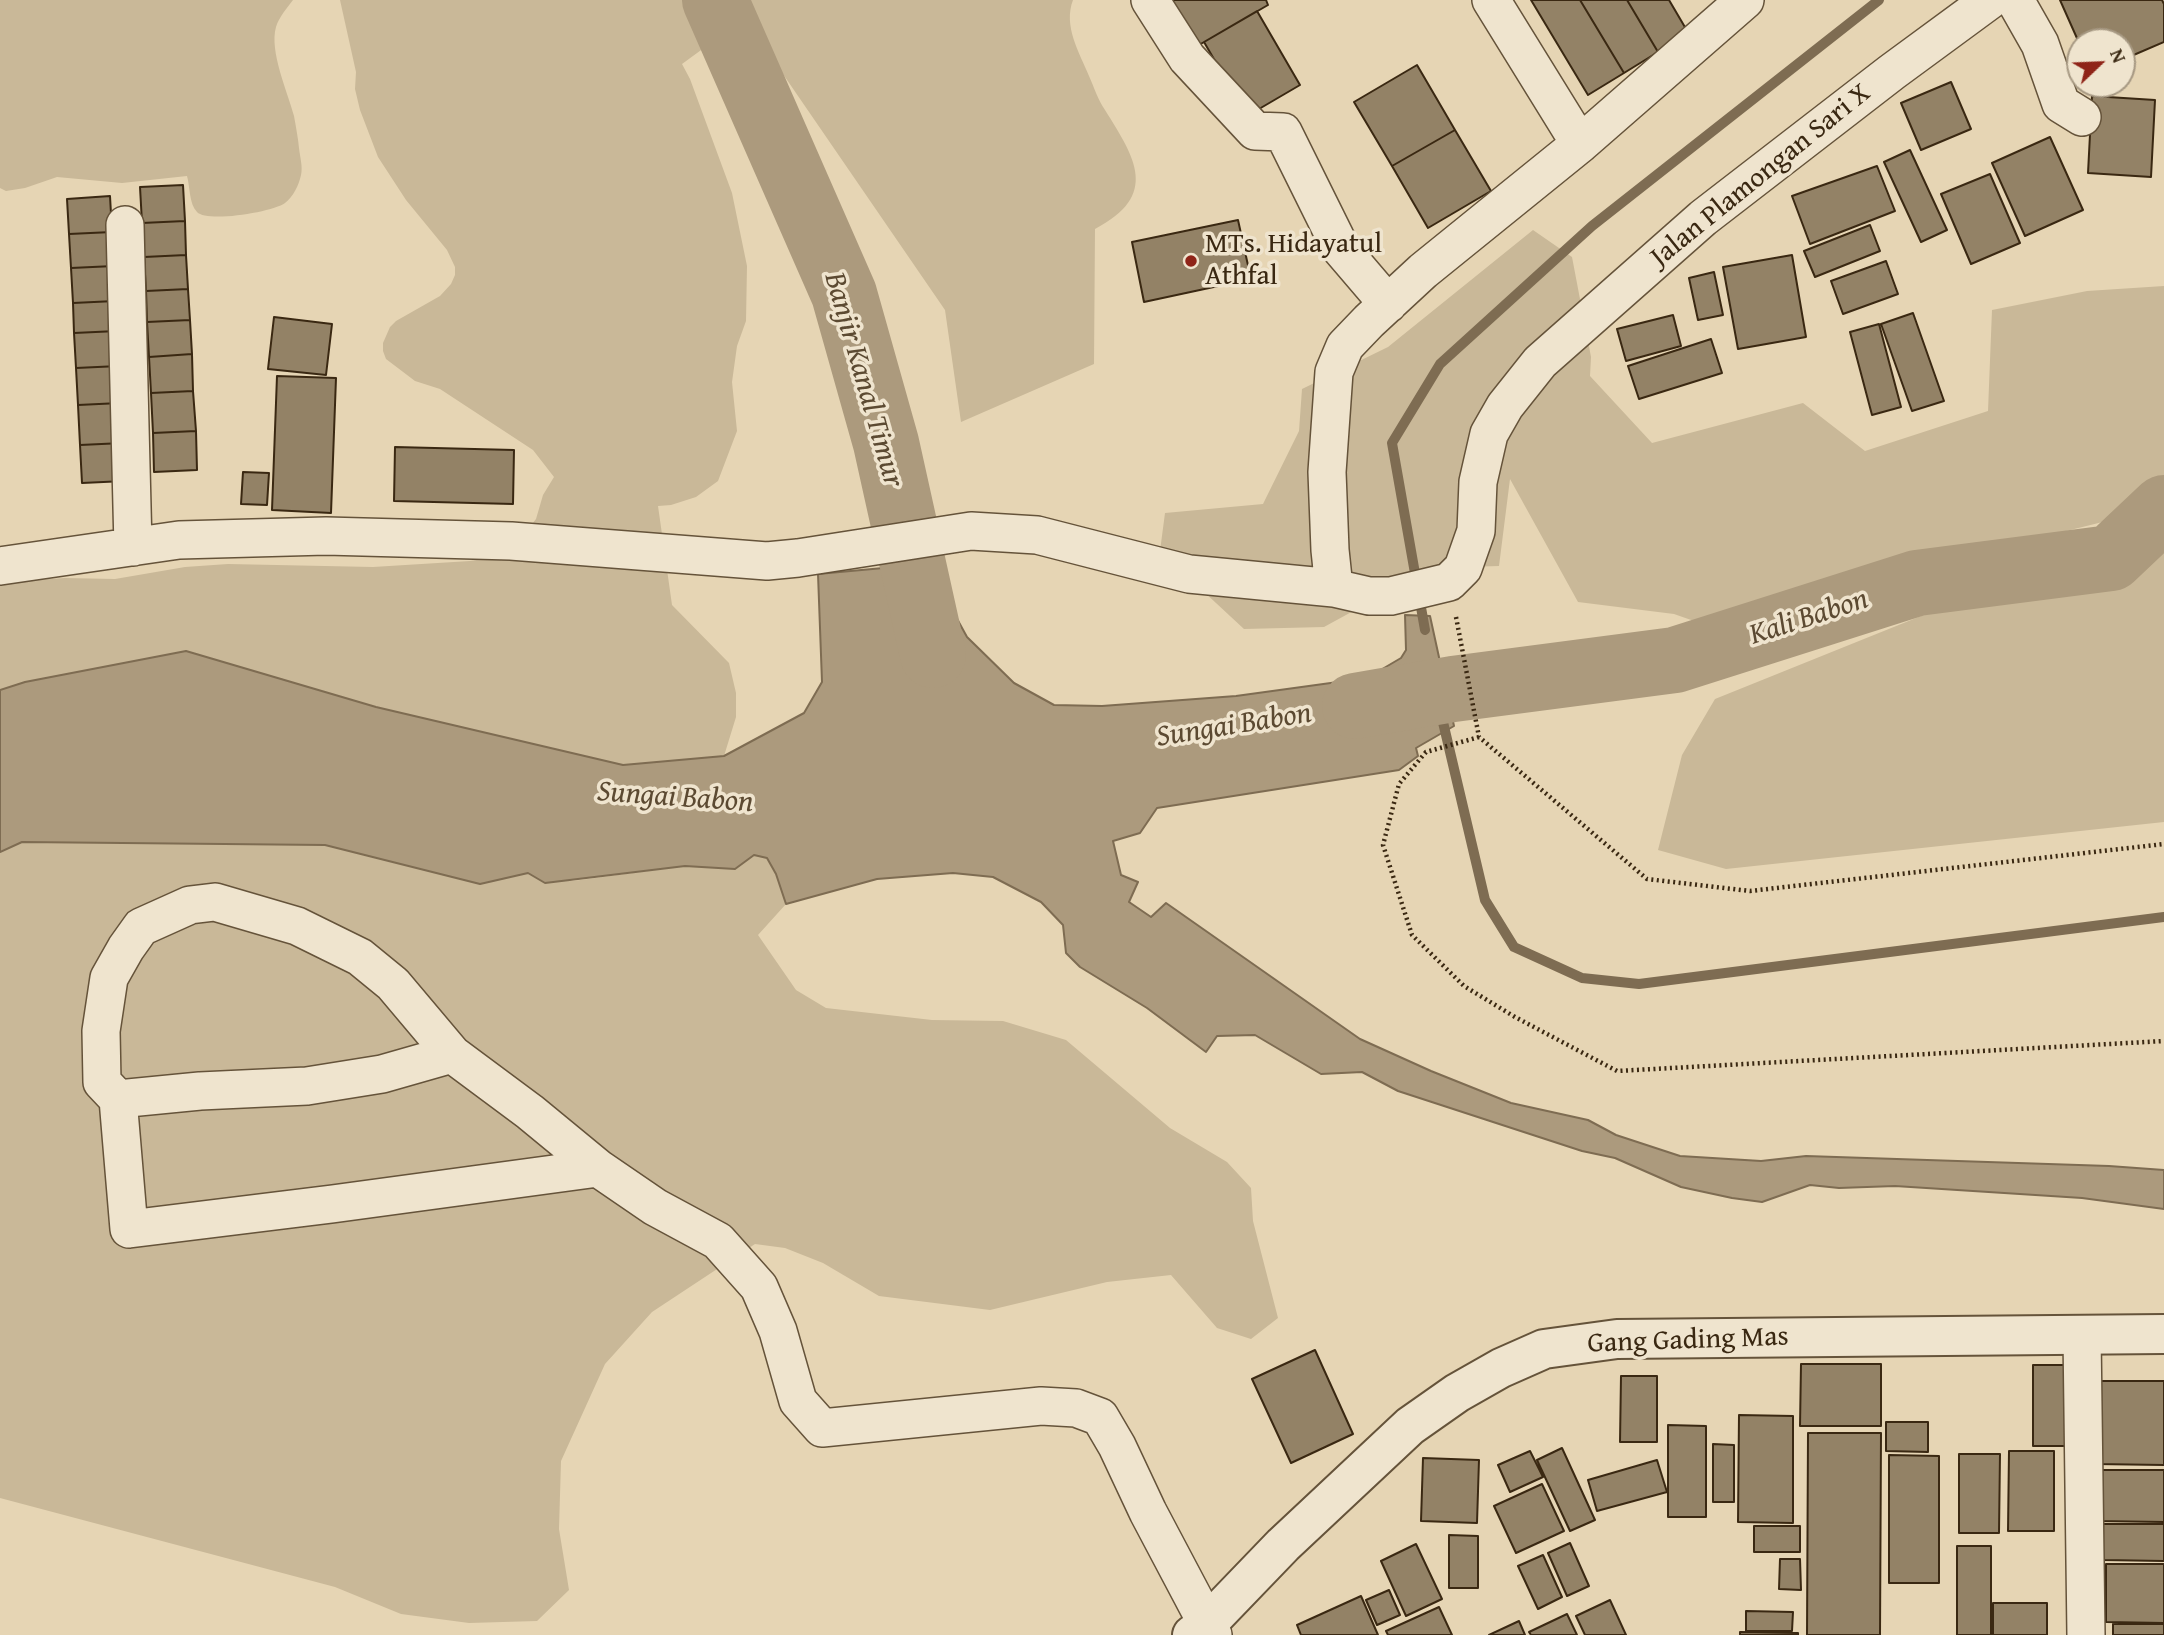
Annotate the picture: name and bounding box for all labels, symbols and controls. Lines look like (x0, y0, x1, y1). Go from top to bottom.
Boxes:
north arrow (2066, 28, 2136, 98)
text: N (2103, 44, 2134, 67)
street label: Jalan Plamongan Sari X (1644, 77, 1878, 275)
place label: MTs. Hidayatul Athfal (1205, 228, 1382, 294)
marker: MTs. Hidayatul Athfal (1183, 253, 1199, 269)
water label: Banjir Kanal Timur (815, 269, 911, 491)
water label: Kali Babon (1745, 582, 1873, 654)
water label: Sungai Babon (1154, 696, 1314, 756)
water label: Sungai Babon (596, 775, 754, 821)
street label: Gang Gading Mas (1587, 1321, 1789, 1361)

